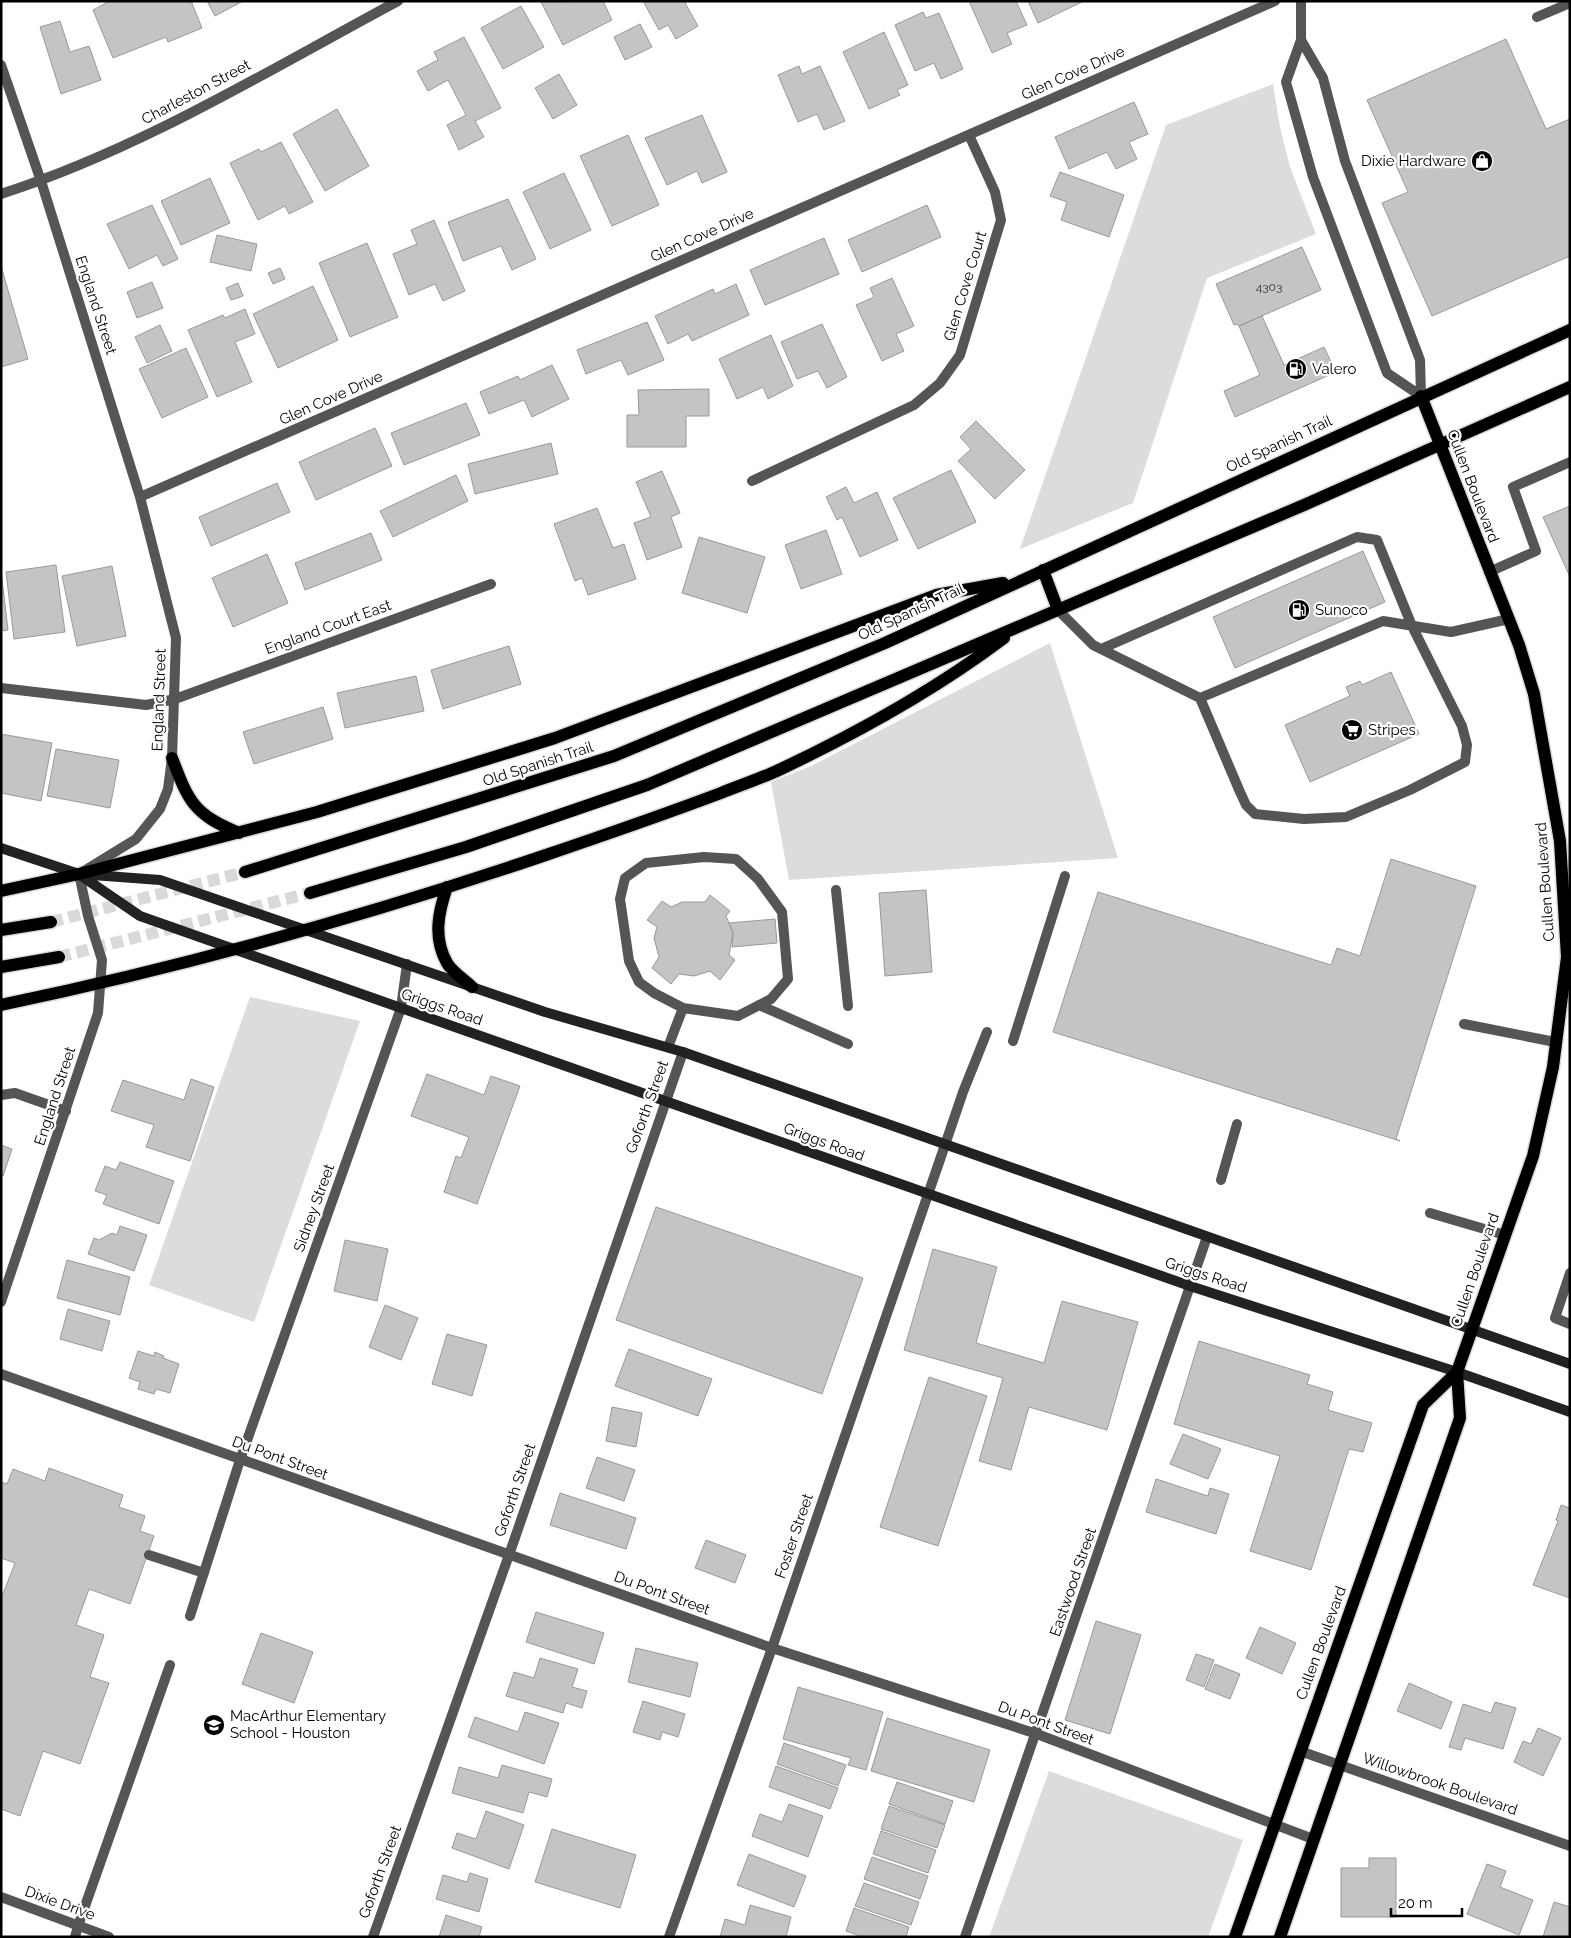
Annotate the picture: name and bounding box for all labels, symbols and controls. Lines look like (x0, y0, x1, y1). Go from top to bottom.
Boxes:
street label: Glen Cove Drive (1019, 42, 1128, 104)
street label: Charleston Street (139, 56, 253, 128)
shop icon: Dixie Hardware (1470, 149, 1494, 173)
place label: Dixie Hardware (1361, 152, 1466, 170)
street label: Glen Cove Drive (648, 204, 757, 266)
street label: Glen Cove Court (940, 229, 990, 343)
street label: England Street (72, 253, 120, 357)
house number: 4303 (1256, 280, 1282, 294)
fuel station icon: Valero (1284, 357, 1308, 381)
place label: Valero (1312, 360, 1356, 378)
street label: Glen Cove Drive (277, 367, 386, 429)
street label: Old Spanish Trail (1223, 411, 1336, 476)
street label: Cullen Boulevard (1443, 427, 1503, 545)
street label: Old Spanish Trail (855, 579, 968, 644)
street label: England Court East (262, 596, 394, 658)
fuel station icon: Sunoco (1287, 598, 1311, 622)
place label: Sunoco (1315, 601, 1368, 619)
street label: England Street (148, 648, 170, 752)
supermarket icon: Stripes (1340, 718, 1364, 742)
place label: Stripes (1368, 721, 1416, 739)
street label: Old Spanish Trail (481, 737, 596, 790)
street label: Cullen Boulevard (1532, 822, 1558, 942)
street label: Griggs Road (399, 985, 485, 1029)
street label: England Street (31, 1044, 79, 1148)
street label: Goforth Street (622, 1058, 672, 1156)
street label: Griggs Road (781, 1119, 867, 1165)
street label: Sidney Street (290, 1162, 338, 1254)
street label: Cullen Boulevard (1447, 1211, 1503, 1329)
street label: Griggs Road (1163, 1253, 1249, 1297)
street label: Du Pont Street (230, 1432, 330, 1484)
street label: Goforth Street (491, 1441, 539, 1539)
street label: Foster Street (771, 1491, 817, 1581)
street label: Eastwood Street (1046, 1525, 1100, 1639)
street label: Du Pont Street (612, 1567, 712, 1619)
street label: Cullen Boulevard (1292, 1584, 1350, 1702)
street label: Du Pont Street (996, 1697, 1096, 1749)
place label: MacArthur Elementary School - Houston (230, 1707, 386, 1742)
school or university icon: MacArthur Elementary School - Houston (202, 1713, 226, 1737)
street label: Willowbrook Boulevard (1360, 1749, 1520, 1819)
street label: Goforth Street (355, 1823, 405, 1921)
street label: Dixie Drive (23, 1882, 98, 1924)
scale bar (1391, 1886, 1462, 1918)
text: 20 m (1398, 1894, 1433, 1912)

